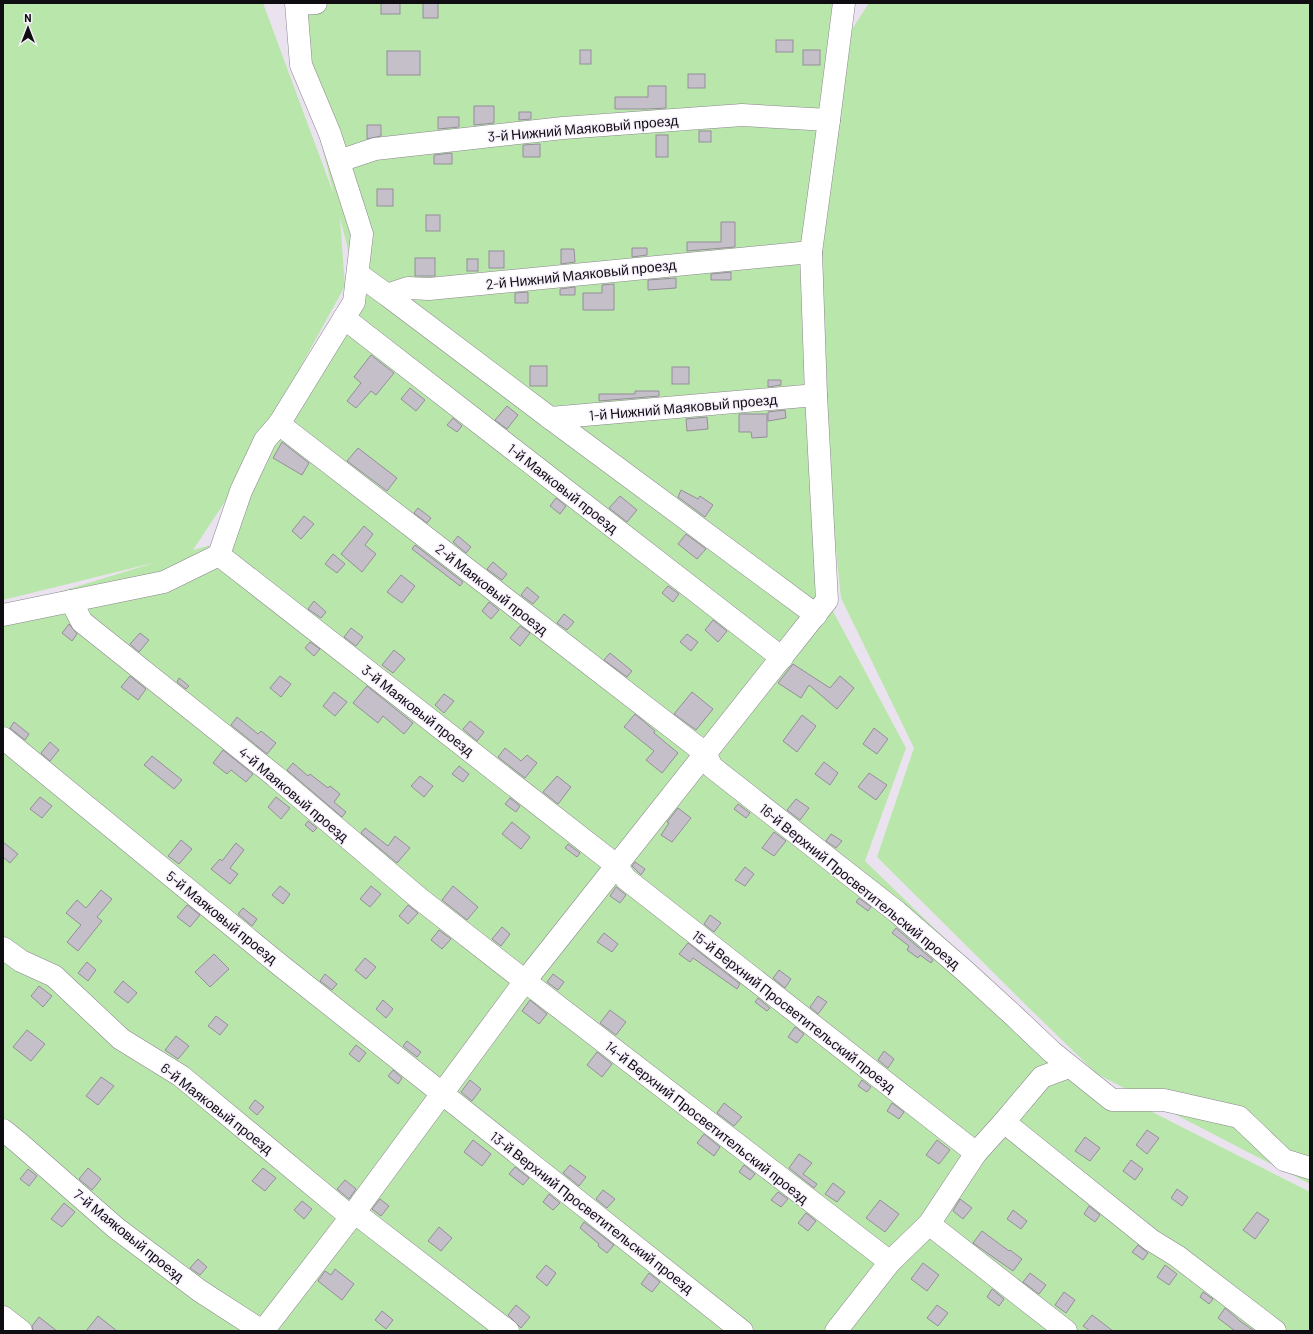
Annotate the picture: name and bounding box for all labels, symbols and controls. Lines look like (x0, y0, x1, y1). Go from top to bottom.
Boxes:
north arrow (8, 8, 48, 48)
text: N (24, 11, 32, 24)
street label: 3-й Нижний Маяковый проезд (487, 111, 679, 145)
street label: 2-й Нижний Маяковый проезд (485, 256, 677, 292)
street label: 1-й Нижний Маяковый проезд (588, 390, 778, 424)
street label: 1-й Маяковый проезд (504, 440, 622, 536)
street label: 2-й Маяковый проезд (432, 540, 552, 638)
street label: 3-й Маяковый проезд (359, 661, 477, 759)
street label: 4-й Маяковый проезд (236, 743, 352, 845)
street label: 16-й Верхний Просветительский проезд (756, 800, 964, 972)
street label: 5-й Маяковый проезд (163, 867, 281, 967)
street label: 15-й Верхний Просветительский проезд (689, 926, 899, 1096)
street label: 14-й Верхний Просветительский проезд (602, 1037, 812, 1207)
street label: 6-й Маяковый проезд (158, 1059, 276, 1157)
street label: 13-й Верхний Просветительский проезд (487, 1127, 697, 1297)
street label: 7-й Маяковый проезд (70, 1185, 188, 1285)

